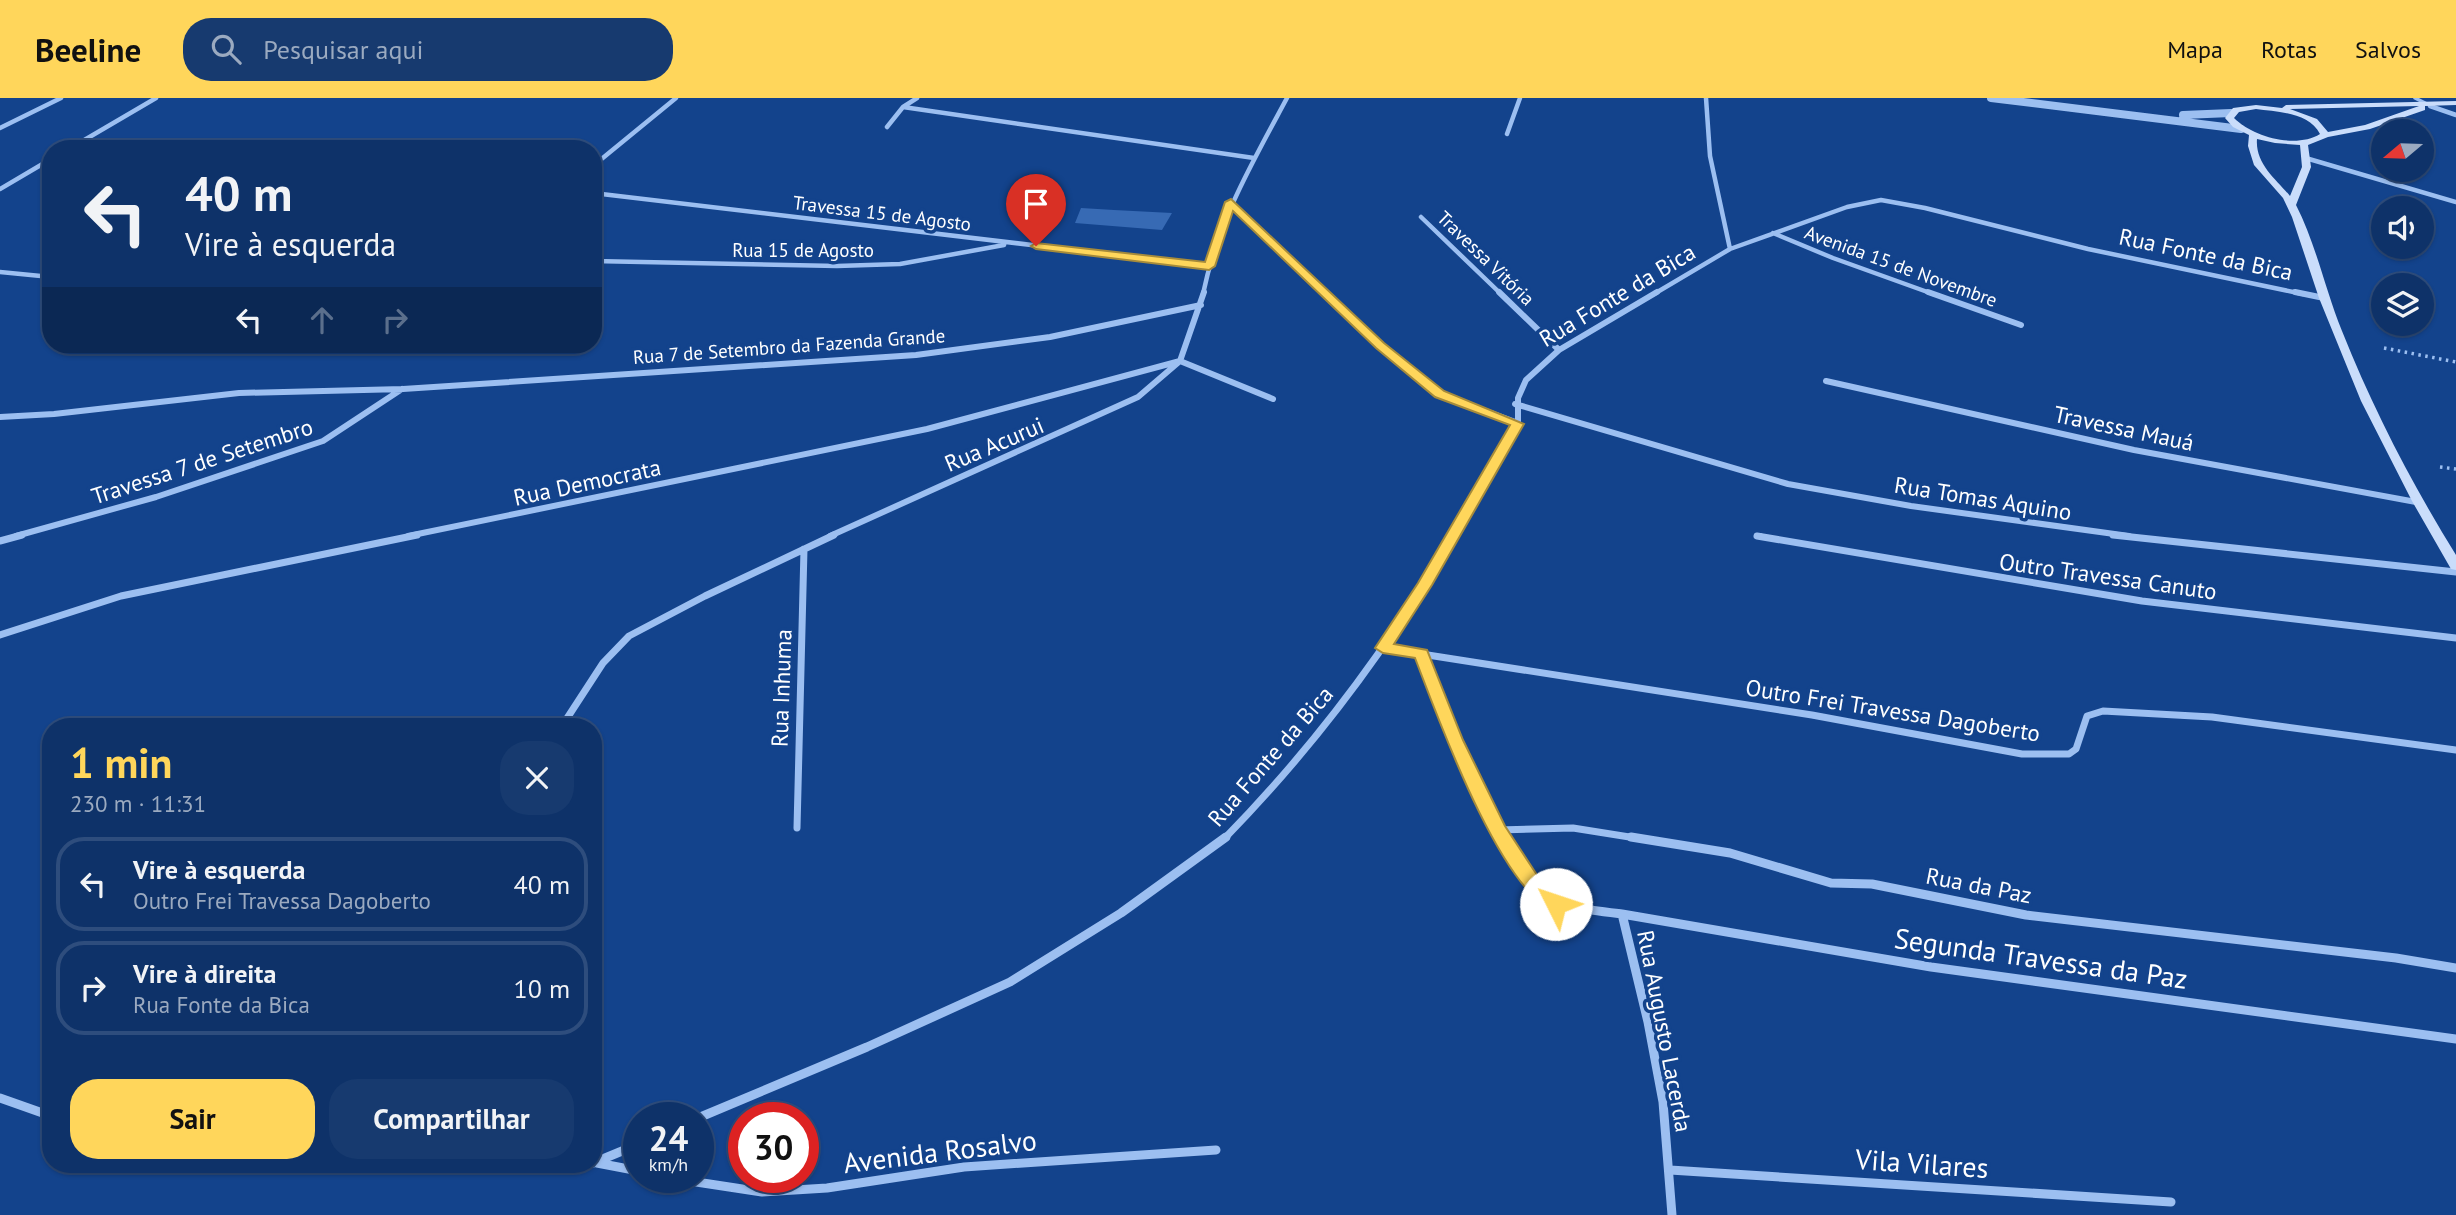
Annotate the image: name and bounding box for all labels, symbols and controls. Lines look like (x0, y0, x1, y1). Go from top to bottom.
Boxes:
search box (183, 18, 673, 81)
text: Beeline (35, 28, 141, 71)
icon: search (207, 30, 245, 68)
text: Pesquisar aqui (263, 33, 423, 66)
text: Mapa (2167, 34, 2223, 65)
text: Rotas (2261, 34, 2317, 65)
text: Salvos (2355, 34, 2421, 65)
north arrow (2371, 119, 2434, 182)
map controls (2371, 119, 2434, 336)
text: 40 m (185, 161, 292, 225)
icon: left (70, 168, 161, 259)
pin (1006, 174, 1066, 246)
icon: arrive (1017, 185, 1055, 223)
street label: Travessa 15 de Agosto (792, 190, 972, 236)
button: sound (2371, 196, 2434, 259)
street label: Travessa Vitória (1432, 206, 1540, 310)
street label: Avenida 15 de Novembre (1801, 220, 2001, 312)
street label: Rua Fonte da Bica (2116, 221, 2296, 287)
text: Vire à esquerda (185, 223, 396, 265)
street label: Rua Fonte da Bica (1534, 237, 1700, 353)
street label: Rua 15 de Agosto (732, 238, 874, 262)
button: layers (2371, 273, 2434, 336)
icon: left (230, 301, 268, 339)
icon: ahead (303, 301, 341, 339)
icon: right (376, 301, 414, 339)
street label: Rua 7 de Setembro da Fazenda Grande (632, 323, 946, 369)
street label: Travessa Mauá (2051, 399, 2197, 457)
street label: Rua Acurui (940, 410, 1048, 478)
street label: Travessa 7 de Setembro (88, 412, 316, 510)
street label: Rua Democrata (511, 452, 663, 512)
street label: Rua Tomas Aquino (1892, 470, 2074, 526)
street label: Outro Travessa Canuto (1997, 546, 2219, 606)
street label: Rua Inhuma (764, 629, 798, 747)
street label: Outro Frei Travessa Dagoberto (1744, 672, 2042, 748)
street label: Rua Fonte da Bica (1201, 680, 1339, 832)
text: 1 min (70, 735, 172, 790)
button: close (500, 741, 574, 815)
text: 230 m · 11:31 (70, 789, 206, 818)
text: Vire à esquerda (133, 853, 305, 886)
street label: Rua da Paz (1924, 861, 2034, 909)
icon: left (74, 865, 112, 903)
position arrow (1519, 867, 1593, 941)
text: 40 m (514, 868, 570, 901)
text: Outro Frei Travessa Dagoberto (133, 886, 431, 915)
street label: Segunda Travessa da Paz (1892, 919, 2190, 997)
street label: Rua Augusto Lacerda (1631, 928, 1699, 1134)
text: Vire à direita (133, 957, 276, 990)
icon: right (74, 969, 112, 1007)
text: 10 m (514, 972, 570, 1005)
text: Rua Fonte da Bica (133, 990, 310, 1019)
button: Sair (70, 1079, 315, 1159)
button: Compartilhar (329, 1079, 574, 1159)
speed limit sign: 30 (728, 1102, 819, 1193)
text: 24 (649, 1115, 688, 1161)
street label: Avenida Rosalvo (841, 1121, 1039, 1181)
street label: Vila Vilares (1853, 1140, 1990, 1186)
text: km/h (649, 1153, 688, 1176)

